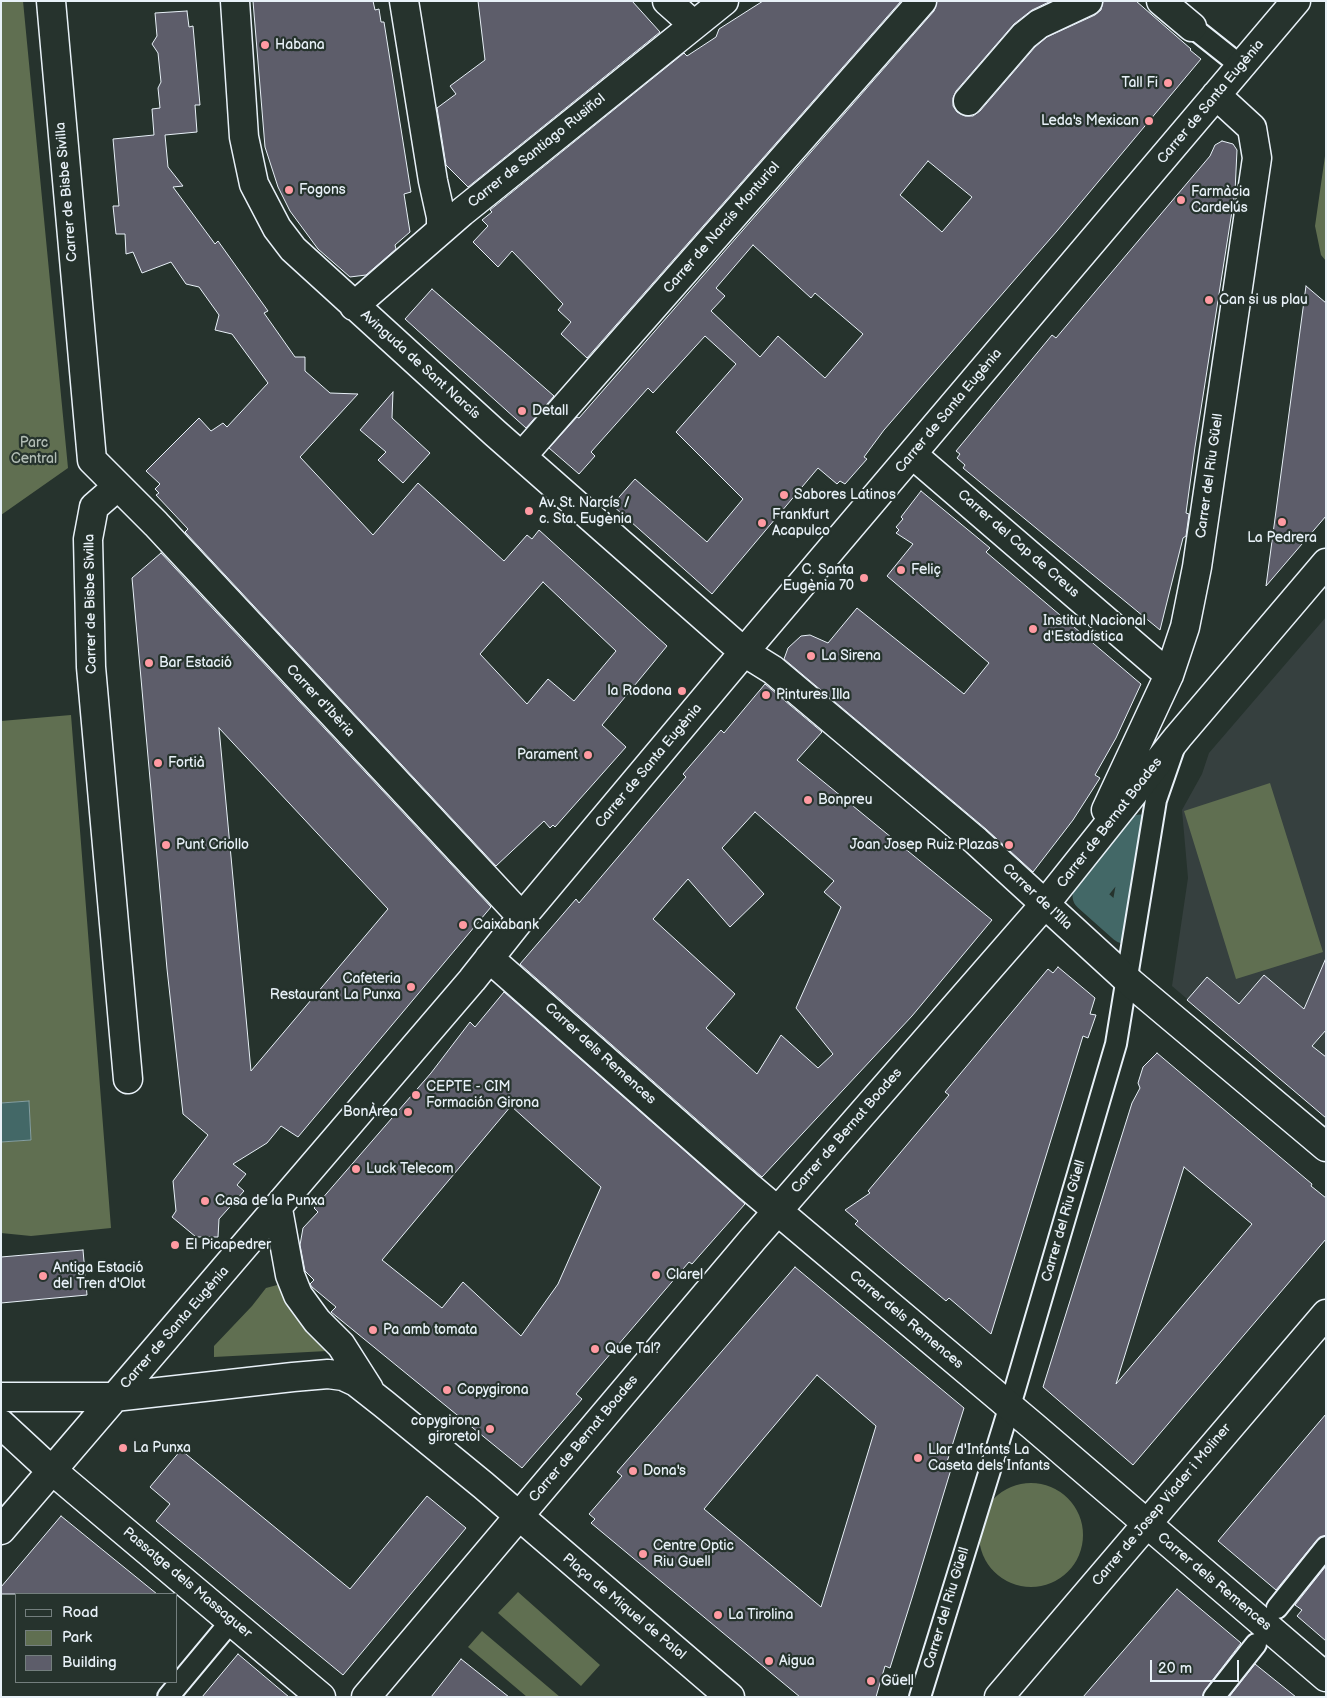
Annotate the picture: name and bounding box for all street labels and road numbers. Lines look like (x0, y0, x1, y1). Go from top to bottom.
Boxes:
street label: Carrer de Santa Eugènia (1154, 36, 1268, 168)
street label: Carrer de Santiago Rusiñol (465, 91, 609, 211)
street label: Carrer de Bisbe Sivilla (53, 122, 81, 262)
street label: Carrer de Narcís Monturiol (660, 159, 784, 297)
street label: Avinguda de Sant Narcís (357, 307, 483, 423)
street label: Carrer de Santa Eugènia (892, 345, 1006, 477)
street label: Carrer del Riu Güell (1193, 413, 1227, 539)
street label: Carrer del Cap de Creus (954, 487, 1082, 601)
street label: Carrer de Bisbe Sivilla (81, 534, 101, 674)
street label: Carrer d'Ibèria (282, 661, 358, 741)
street label: Carrer de Santa Eugènia (592, 700, 706, 832)
street label: Carrer de Bernat Boades (1054, 755, 1166, 891)
street label: Carrer de l'Illa (999, 860, 1075, 934)
street label: Carrer dels Remences (541, 1000, 659, 1108)
street label: Carrer de Bernat Boades (788, 1065, 906, 1197)
street label: Carrer del Riu Güell (1039, 1158, 1089, 1284)
street label: Carrer de Santa Eugènia (117, 1263, 233, 1393)
street label: Carrer dels Remences (846, 1267, 966, 1373)
street label: Carrer de Bernat Boades (526, 1372, 642, 1506)
street label: Carrer de Josep Viader i Moliner (1089, 1420, 1235, 1590)
street label: Passatge dels Massaguer (119, 1524, 255, 1642)
street label: Carrer dels Remences (1154, 1529, 1274, 1635)
street label: Carrer del Riu Güell (921, 1545, 973, 1671)
street label: Plaça de Miquel de Palol (559, 1550, 689, 1664)

